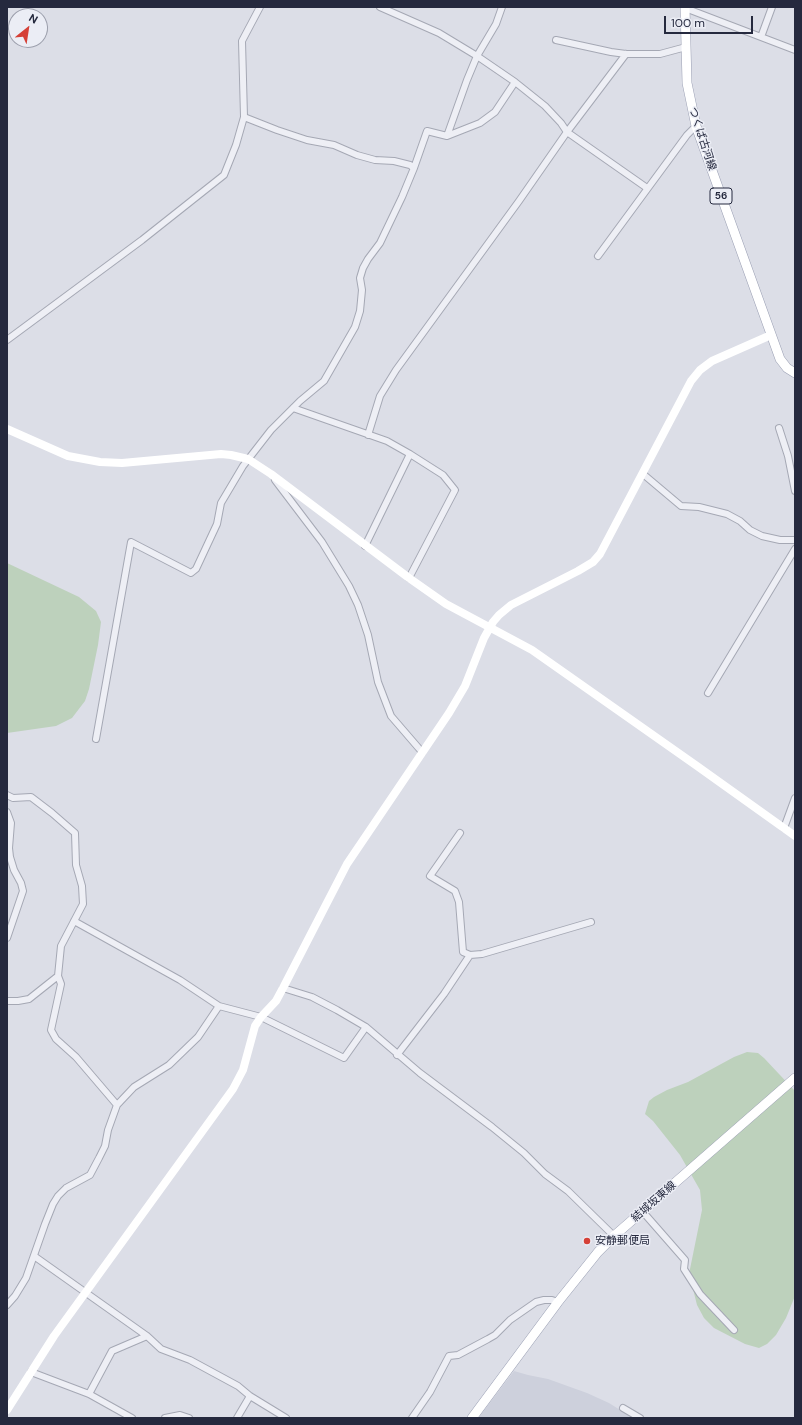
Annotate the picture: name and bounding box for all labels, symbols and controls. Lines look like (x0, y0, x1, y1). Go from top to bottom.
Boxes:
north arrow (8, 8, 48, 48)
scale bar (666, 8, 755, 34)
text: N (27, 10, 40, 27)
text: 100 m (671, 15, 705, 31)
street label: つくば古河線 (686, 106, 718, 172)
road number: 56 (710, 188, 732, 204)
street label: 結城坂東線 (629, 1179, 679, 1225)
place label: 安静郵便局 (595, 1234, 650, 1248)
marker: 安静郵便局 (582, 1236, 592, 1246)

